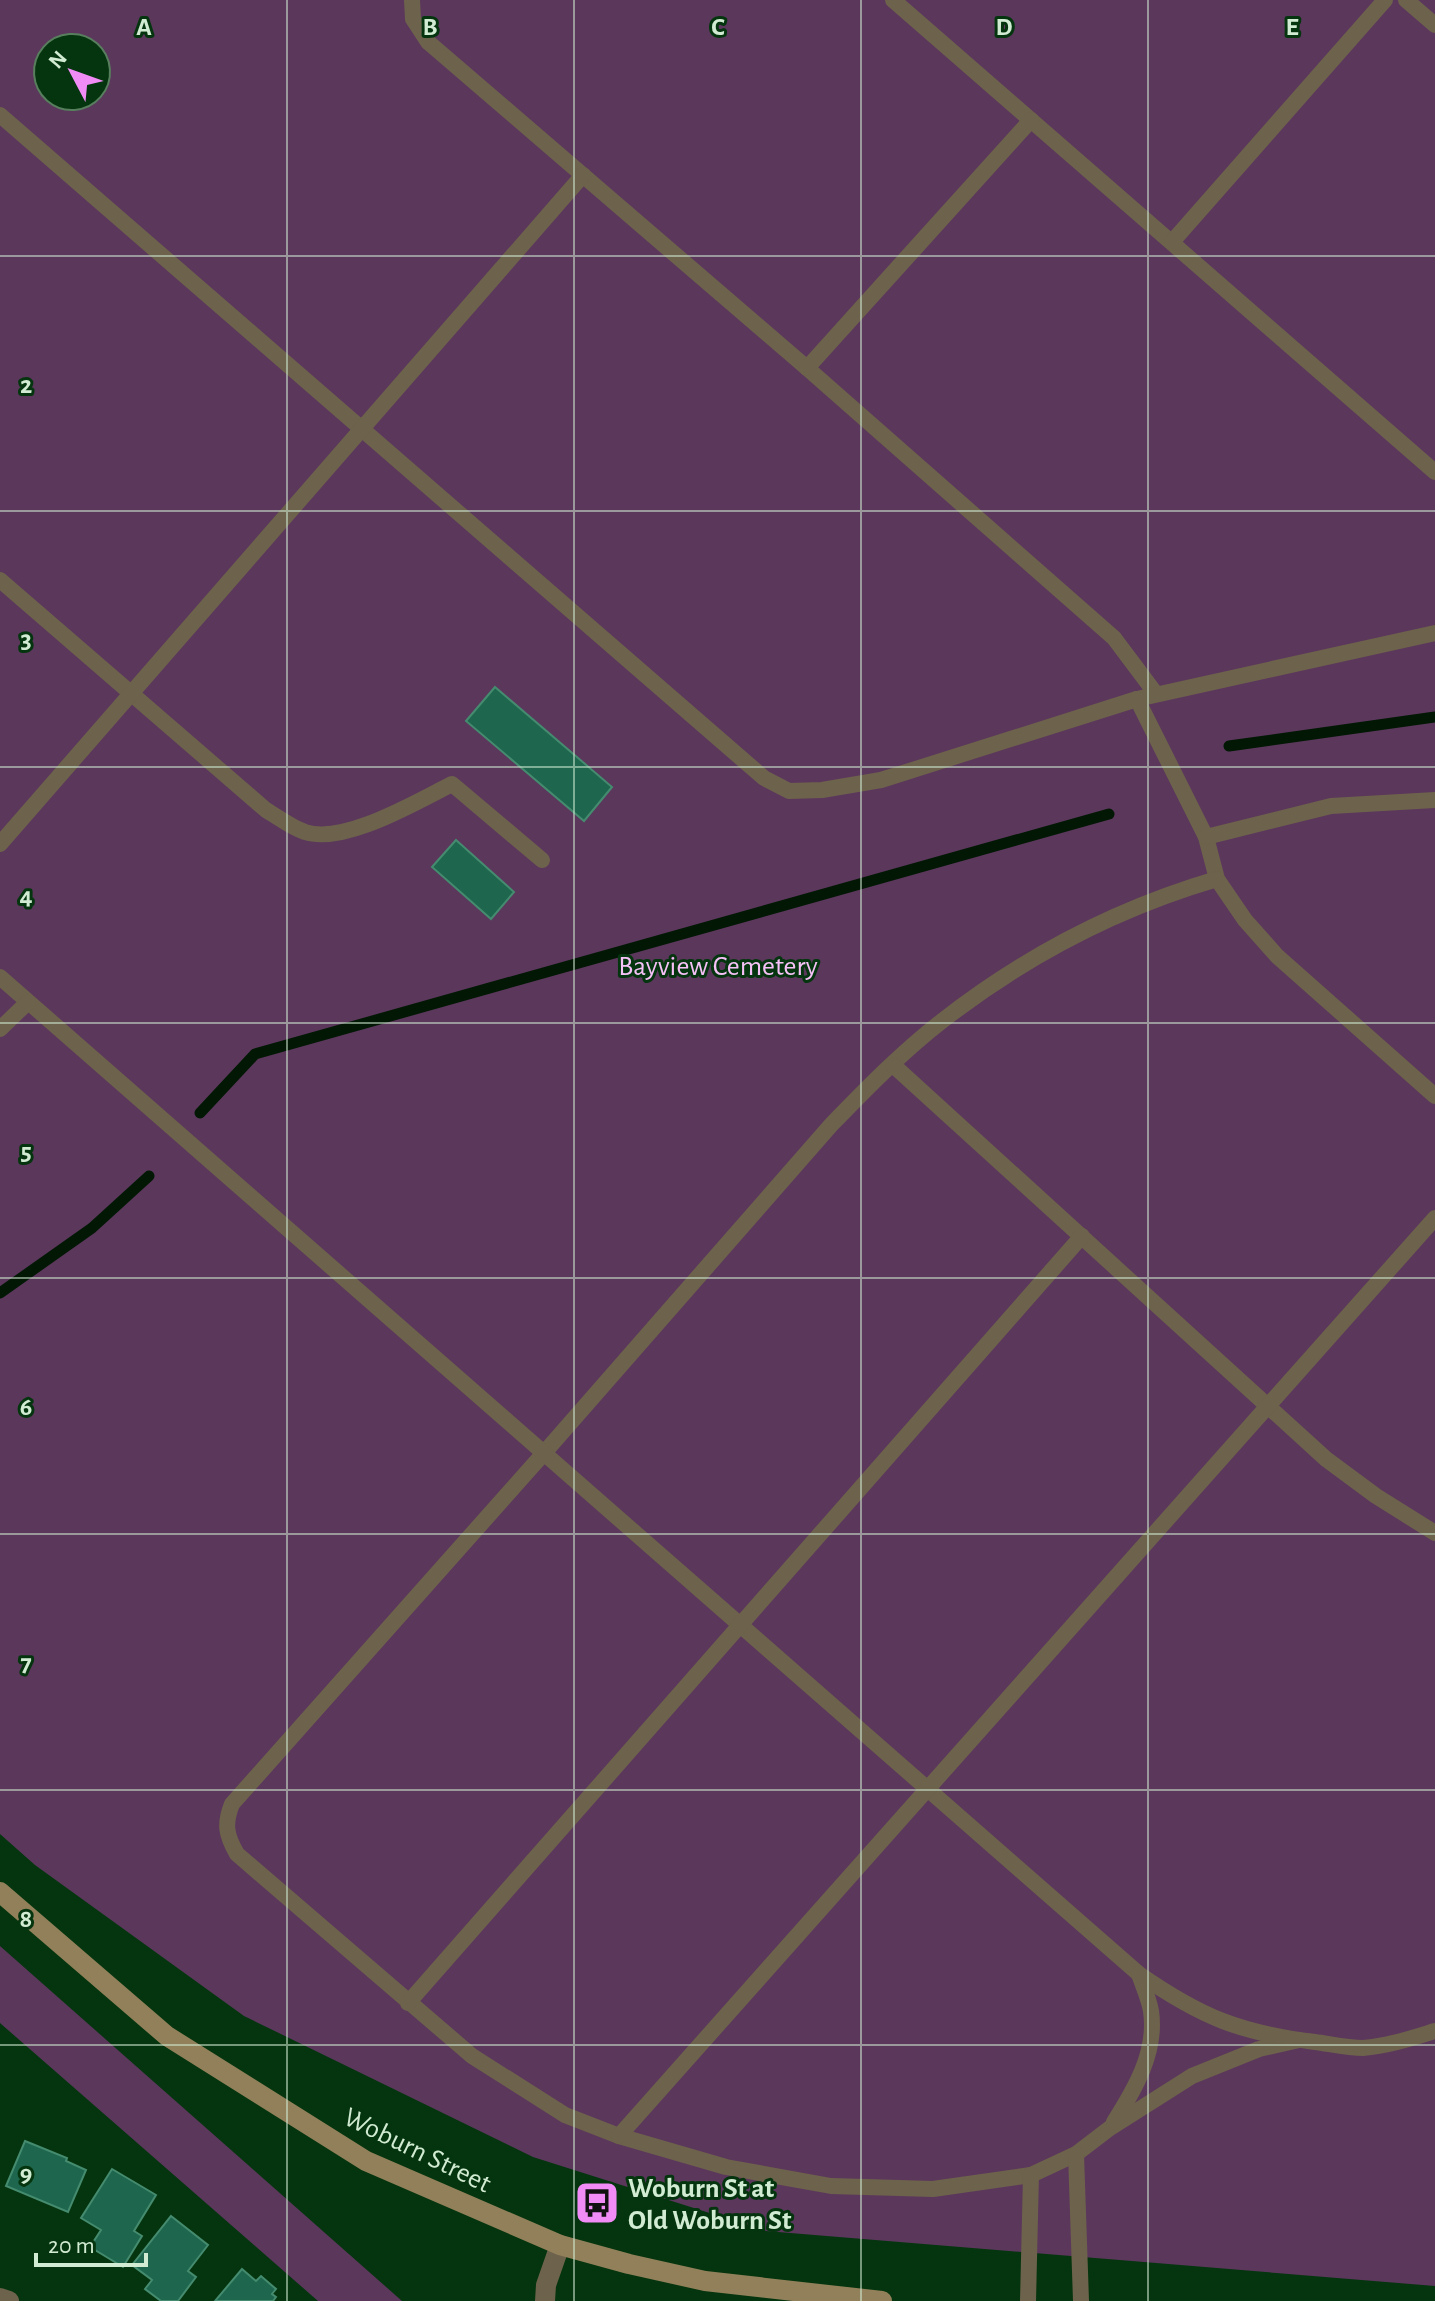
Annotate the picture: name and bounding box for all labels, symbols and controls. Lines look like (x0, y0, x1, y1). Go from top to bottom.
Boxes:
text: A (136, 14, 152, 40)
text: B (422, 14, 438, 40)
text: C (711, 14, 725, 40)
text: D (995, 14, 1013, 40)
text: E (1285, 14, 1299, 40)
north arrow (32, 32, 112, 112)
text: N (44, 47, 71, 73)
text: 2 (20, 372, 32, 398)
text: 3 (20, 627, 32, 653)
text: 4 (19, 883, 33, 909)
park label: Bayview Cemetery (618, 953, 818, 981)
text: 5 (20, 1139, 32, 1165)
text: 6 (20, 1394, 32, 1420)
text: 7 (20, 1650, 32, 1676)
text: 8 (20, 1906, 32, 1932)
street label: Woburn Street (339, 2103, 495, 2198)
text: 9 (20, 2161, 32, 2187)
place label: Woburn St at Old Woburn St (628, 2175, 792, 2235)
bus stop icon: Woburn St at Old Woburn St (573, 2179, 621, 2227)
scale bar (36, 2217, 146, 2267)
text: 20 m (48, 2234, 95, 2258)

